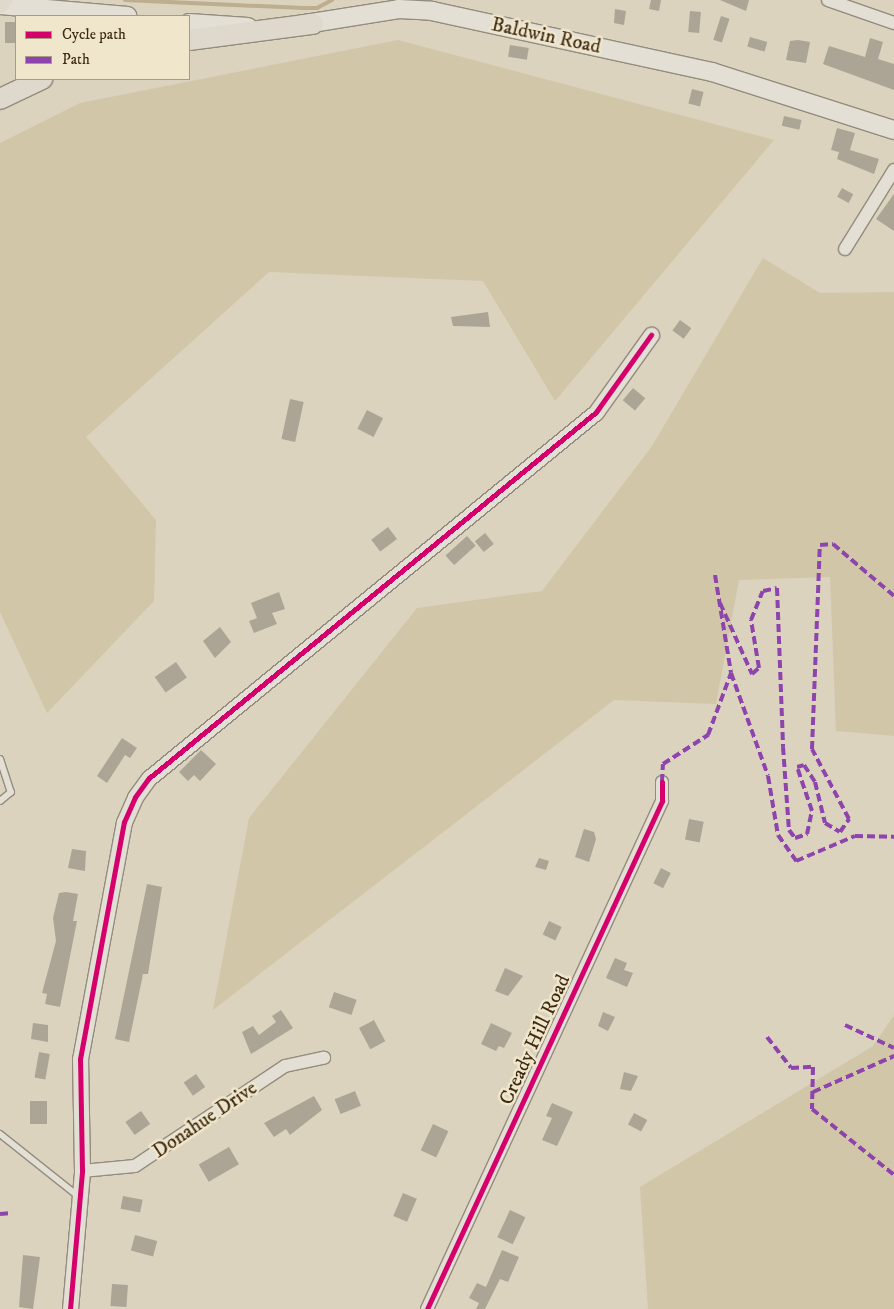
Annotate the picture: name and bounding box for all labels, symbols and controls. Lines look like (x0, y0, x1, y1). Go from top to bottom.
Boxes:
street label: Baldwin Road (489, 13, 603, 59)
legend (15, 15, 190, 80)
text: Cycle path (62, 25, 126, 44)
text: Path (62, 50, 90, 69)
street label: Cready Hill Road (494, 971, 576, 1109)
street label: Donahue Drive (148, 1076, 262, 1164)

